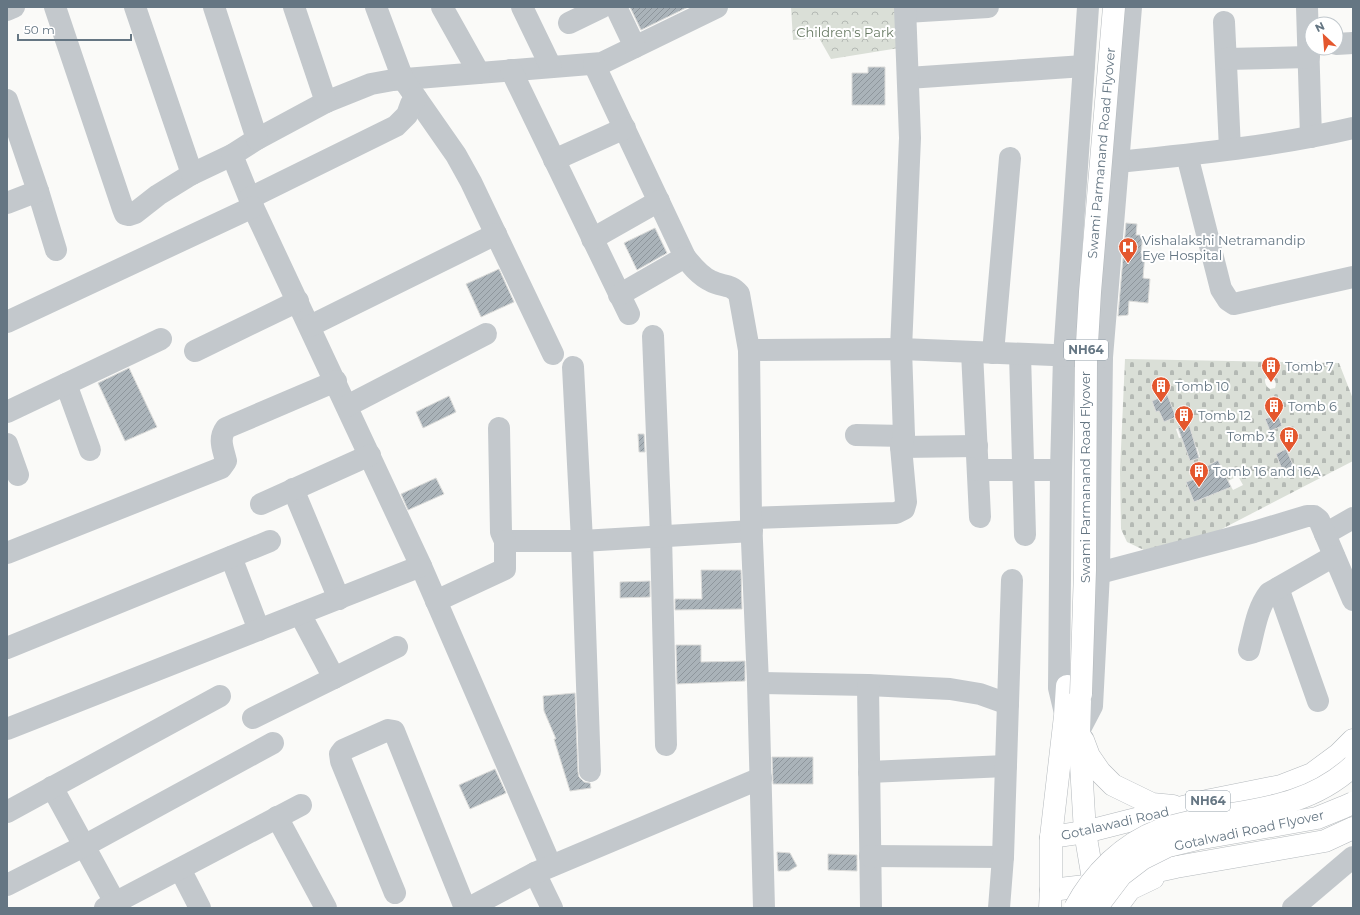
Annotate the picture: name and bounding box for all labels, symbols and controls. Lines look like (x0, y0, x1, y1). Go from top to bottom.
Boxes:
scale bar (18, 16, 131, 42)
north arrow (1304, 16, 1344, 56)
text: N (1313, 19, 1327, 35)
text: 50 m (24, 22, 55, 37)
park label: Children's Park (796, 24, 894, 40)
street label: Swami Parmanand Road Flyover (1084, 47, 1118, 259)
place label: Vishalakshi Netramandip Eye Hospital (1142, 232, 1306, 263)
hospital icon: Vishalakshi Netramandip Eye Hospital (1117, 236, 1139, 264)
road number: NH64 (1064, 340, 1108, 360)
building icon: Tomb 7 (1260, 355, 1282, 383)
place label: Tomb 7 (1285, 358, 1334, 374)
street label: Swami Parmanand Road Flyover (1077, 371, 1093, 583)
building icon: Tomb 10 (1150, 375, 1172, 403)
place label: Tomb 10 (1175, 378, 1229, 394)
building icon: Tomb 6 (1263, 395, 1285, 423)
place label: Tomb 6 (1288, 398, 1337, 414)
building icon: Tomb 12 (1173, 404, 1195, 432)
place label: Tomb 12 (1198, 407, 1251, 423)
building icon: Tomb 3 (1278, 425, 1300, 453)
place label: Tomb 3 (1227, 428, 1275, 444)
building icon: Tomb 16 and 16A (1188, 460, 1210, 488)
place label: Tomb 16 and 16A (1213, 463, 1321, 479)
road number: NH64 (1186, 791, 1230, 811)
street label: Gotalawadi Road (1059, 803, 1171, 843)
street label: Gotalwadi Road Flyover (1173, 806, 1325, 854)

